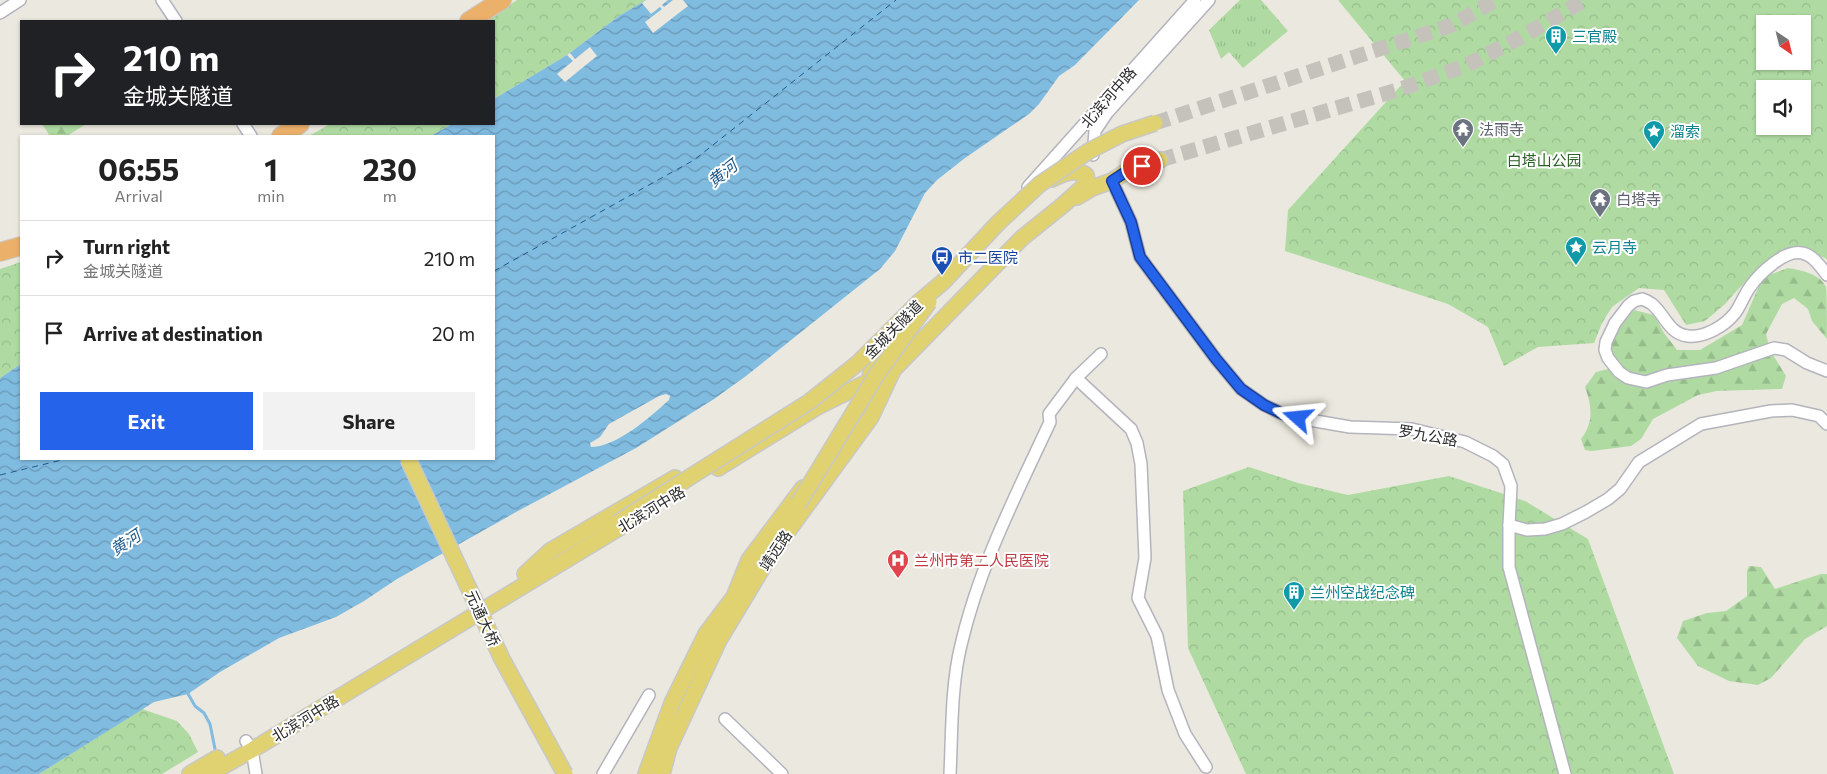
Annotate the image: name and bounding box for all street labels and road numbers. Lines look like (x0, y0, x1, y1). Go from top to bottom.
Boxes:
street label: 北滨河中路 (1077, 63, 1139, 131)
street label: 金城关隧道 (860, 296, 926, 362)
street label: 罗九公路 (1397, 421, 1459, 449)
street label: 北滨河中路 (614, 482, 688, 536)
street label: 靖远路 (755, 526, 795, 574)
street label: 元通大桥 (462, 587, 504, 649)
street label: 北滨河中路 (268, 691, 342, 745)

